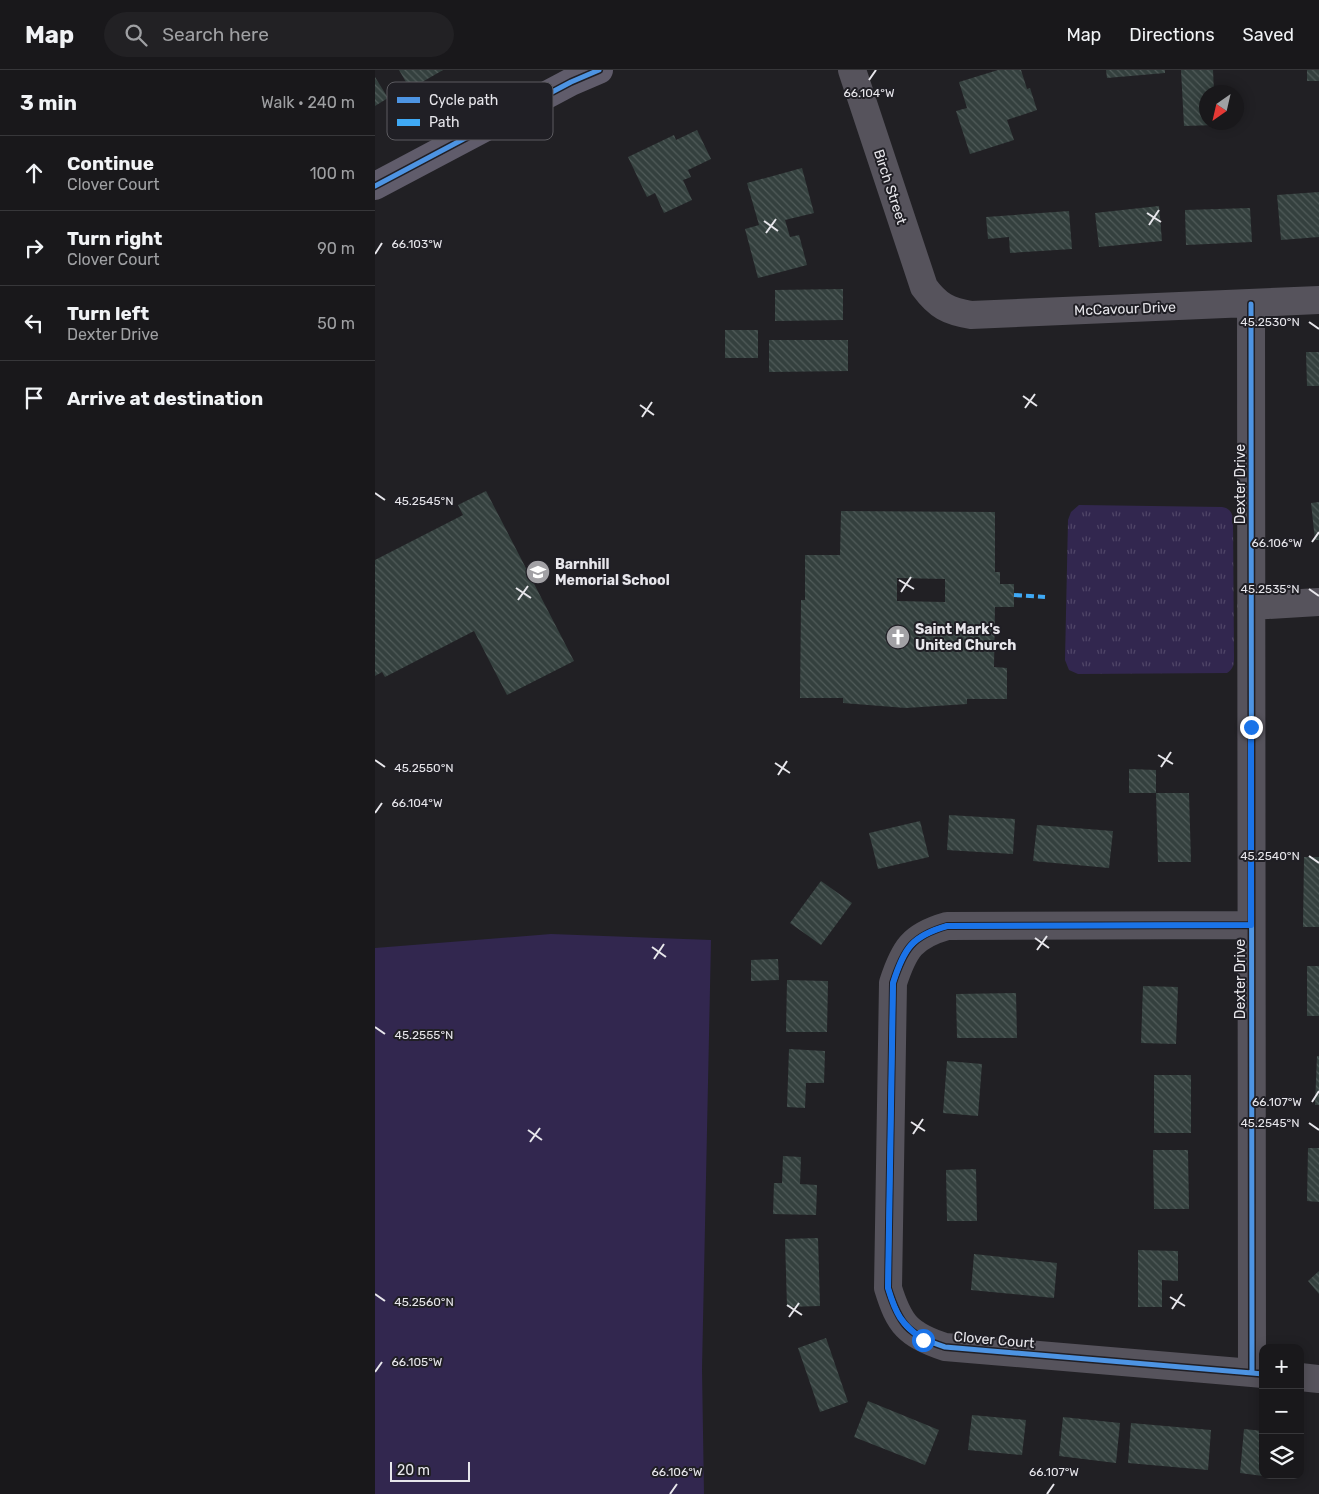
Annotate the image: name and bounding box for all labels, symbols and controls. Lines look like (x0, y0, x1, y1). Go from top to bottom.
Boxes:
search box (104, 12, 454, 57)
text: Map (25, 21, 74, 49)
icon: search (122, 21, 150, 49)
text: Search here (162, 23, 269, 46)
text: Map (1066, 24, 1101, 46)
text: Directions (1129, 24, 1215, 46)
text: Saved (1243, 24, 1294, 46)
legend (387, 82, 553, 140)
north arrow (1199, 85, 1244, 130)
text: 66.104°W (843, 86, 895, 100)
text: 3 min (20, 90, 77, 115)
text: Cycle path (429, 92, 498, 109)
text: Walk · 240 m (261, 93, 355, 112)
text: Path (429, 114, 460, 131)
street label: Birch Street (870, 147, 910, 227)
text: Continue (67, 152, 154, 175)
icon: ahead (20, 159, 48, 187)
text: 100 m (310, 164, 355, 183)
text: Clover Court (67, 175, 159, 194)
text: Turn right (67, 227, 162, 250)
icon: right (20, 234, 48, 262)
text: 66.103°W (392, 237, 443, 251)
text: 90 m (317, 239, 355, 258)
text: Clover Court (67, 250, 159, 269)
street label: McCavour Drive (1074, 299, 1176, 319)
text: Turn left (67, 302, 149, 325)
icon: left (20, 309, 48, 337)
text: 50 m (317, 314, 355, 333)
text: 45.2530°N (1240, 315, 1300, 329)
text: Dexter Drive (67, 325, 159, 344)
icon: arrive (20, 384, 48, 412)
text: Arrive at destination (67, 387, 263, 410)
street label: Dexter Drive (1232, 444, 1249, 524)
text: 45.2545°N (394, 494, 454, 508)
text: 66.106°W (1252, 536, 1303, 550)
place label: Barnhill Memorial School (555, 556, 670, 589)
school or university icon: Barnhill Memorial School (525, 559, 551, 585)
text: 45.2535°N (1240, 582, 1300, 596)
place label: Saint Mark's United Church (915, 621, 1016, 654)
church icon: Saint Mark's United Church (885, 624, 911, 650)
route end (1240, 716, 1263, 739)
text: 45.2550°N (394, 761, 454, 775)
text: 66.104°W (391, 796, 443, 810)
text: 45.2540°N (1240, 849, 1300, 863)
street label: Dexter Drive (1232, 939, 1249, 1019)
text: 45.2555°N (395, 1028, 453, 1042)
text: 66.107°W (1252, 1095, 1302, 1109)
text: 45.2545°N (1240, 1116, 1300, 1130)
text: 45.2560°N (394, 1295, 454, 1309)
street label: Clover Court (953, 1328, 1036, 1352)
route start (912, 1329, 935, 1352)
map controls (1259, 1344, 1304, 1479)
button: + (1259, 1344, 1304, 1389)
text: 66.105°W (392, 1355, 443, 1369)
button: − (1259, 1389, 1304, 1434)
button: layers (1259, 1434, 1304, 1479)
scale bar (390, 1459, 470, 1482)
text: 20 m (397, 1462, 430, 1479)
text: 66.106°W (652, 1465, 703, 1479)
text: 66.107°W (1029, 1465, 1079, 1479)

